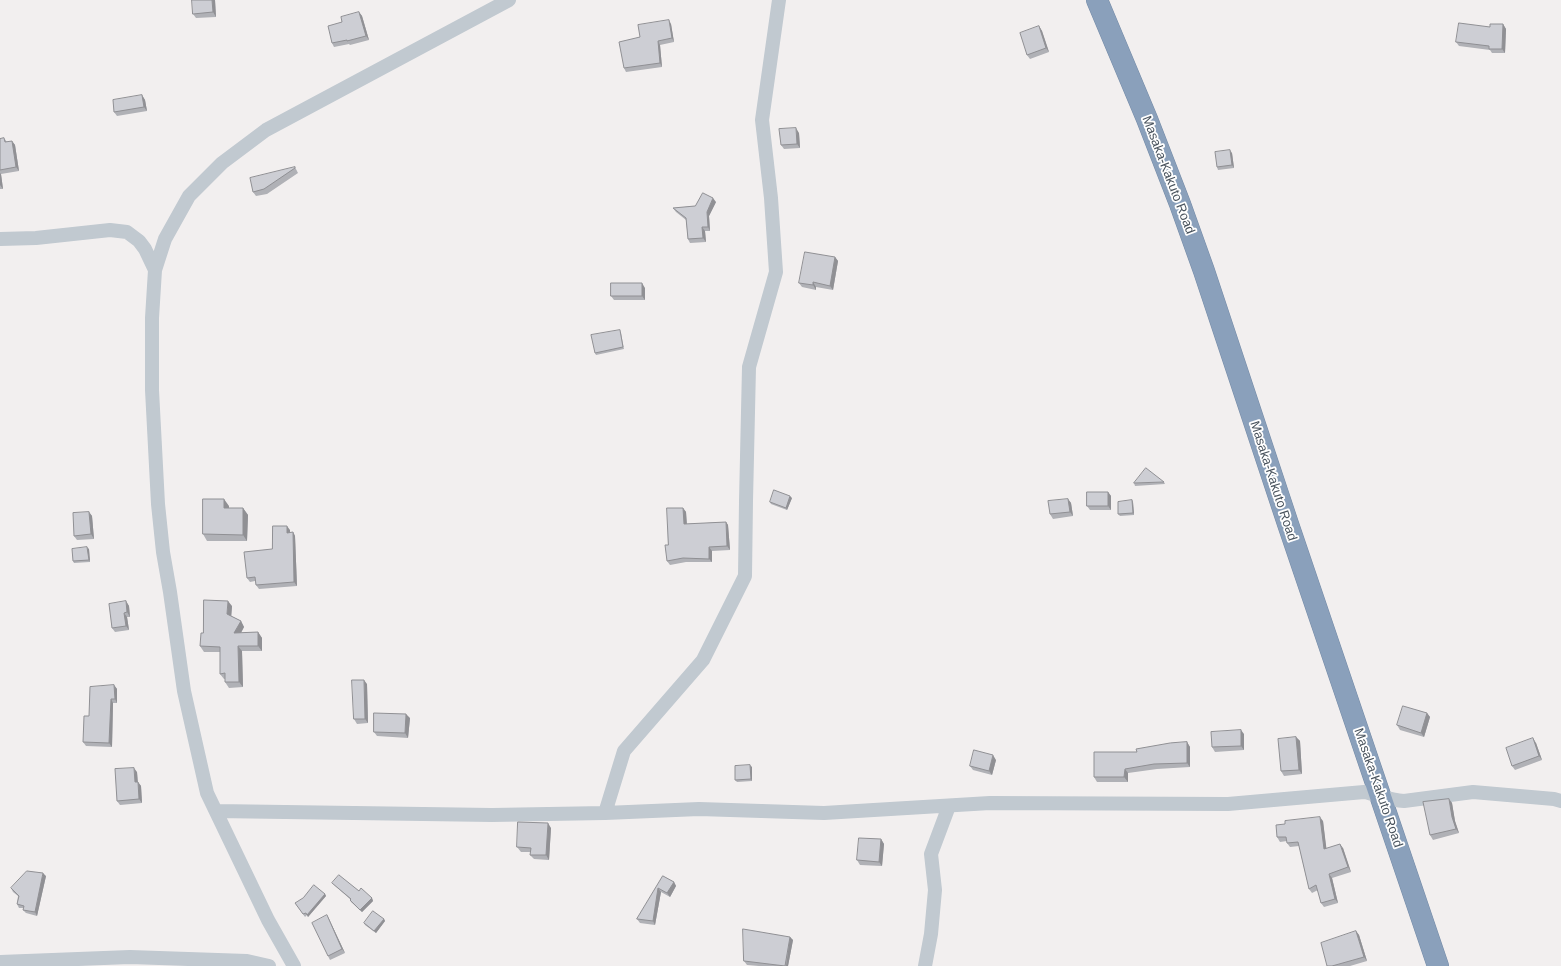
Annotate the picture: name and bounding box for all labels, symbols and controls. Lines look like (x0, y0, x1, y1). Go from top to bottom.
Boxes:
street label: Masaka-Kakuto Road (1138, 114, 1198, 236)
street label: Masaka-Kakuto Road (1246, 419, 1300, 543)
street label: Masaka-Kakuto Road (1350, 726, 1406, 850)

